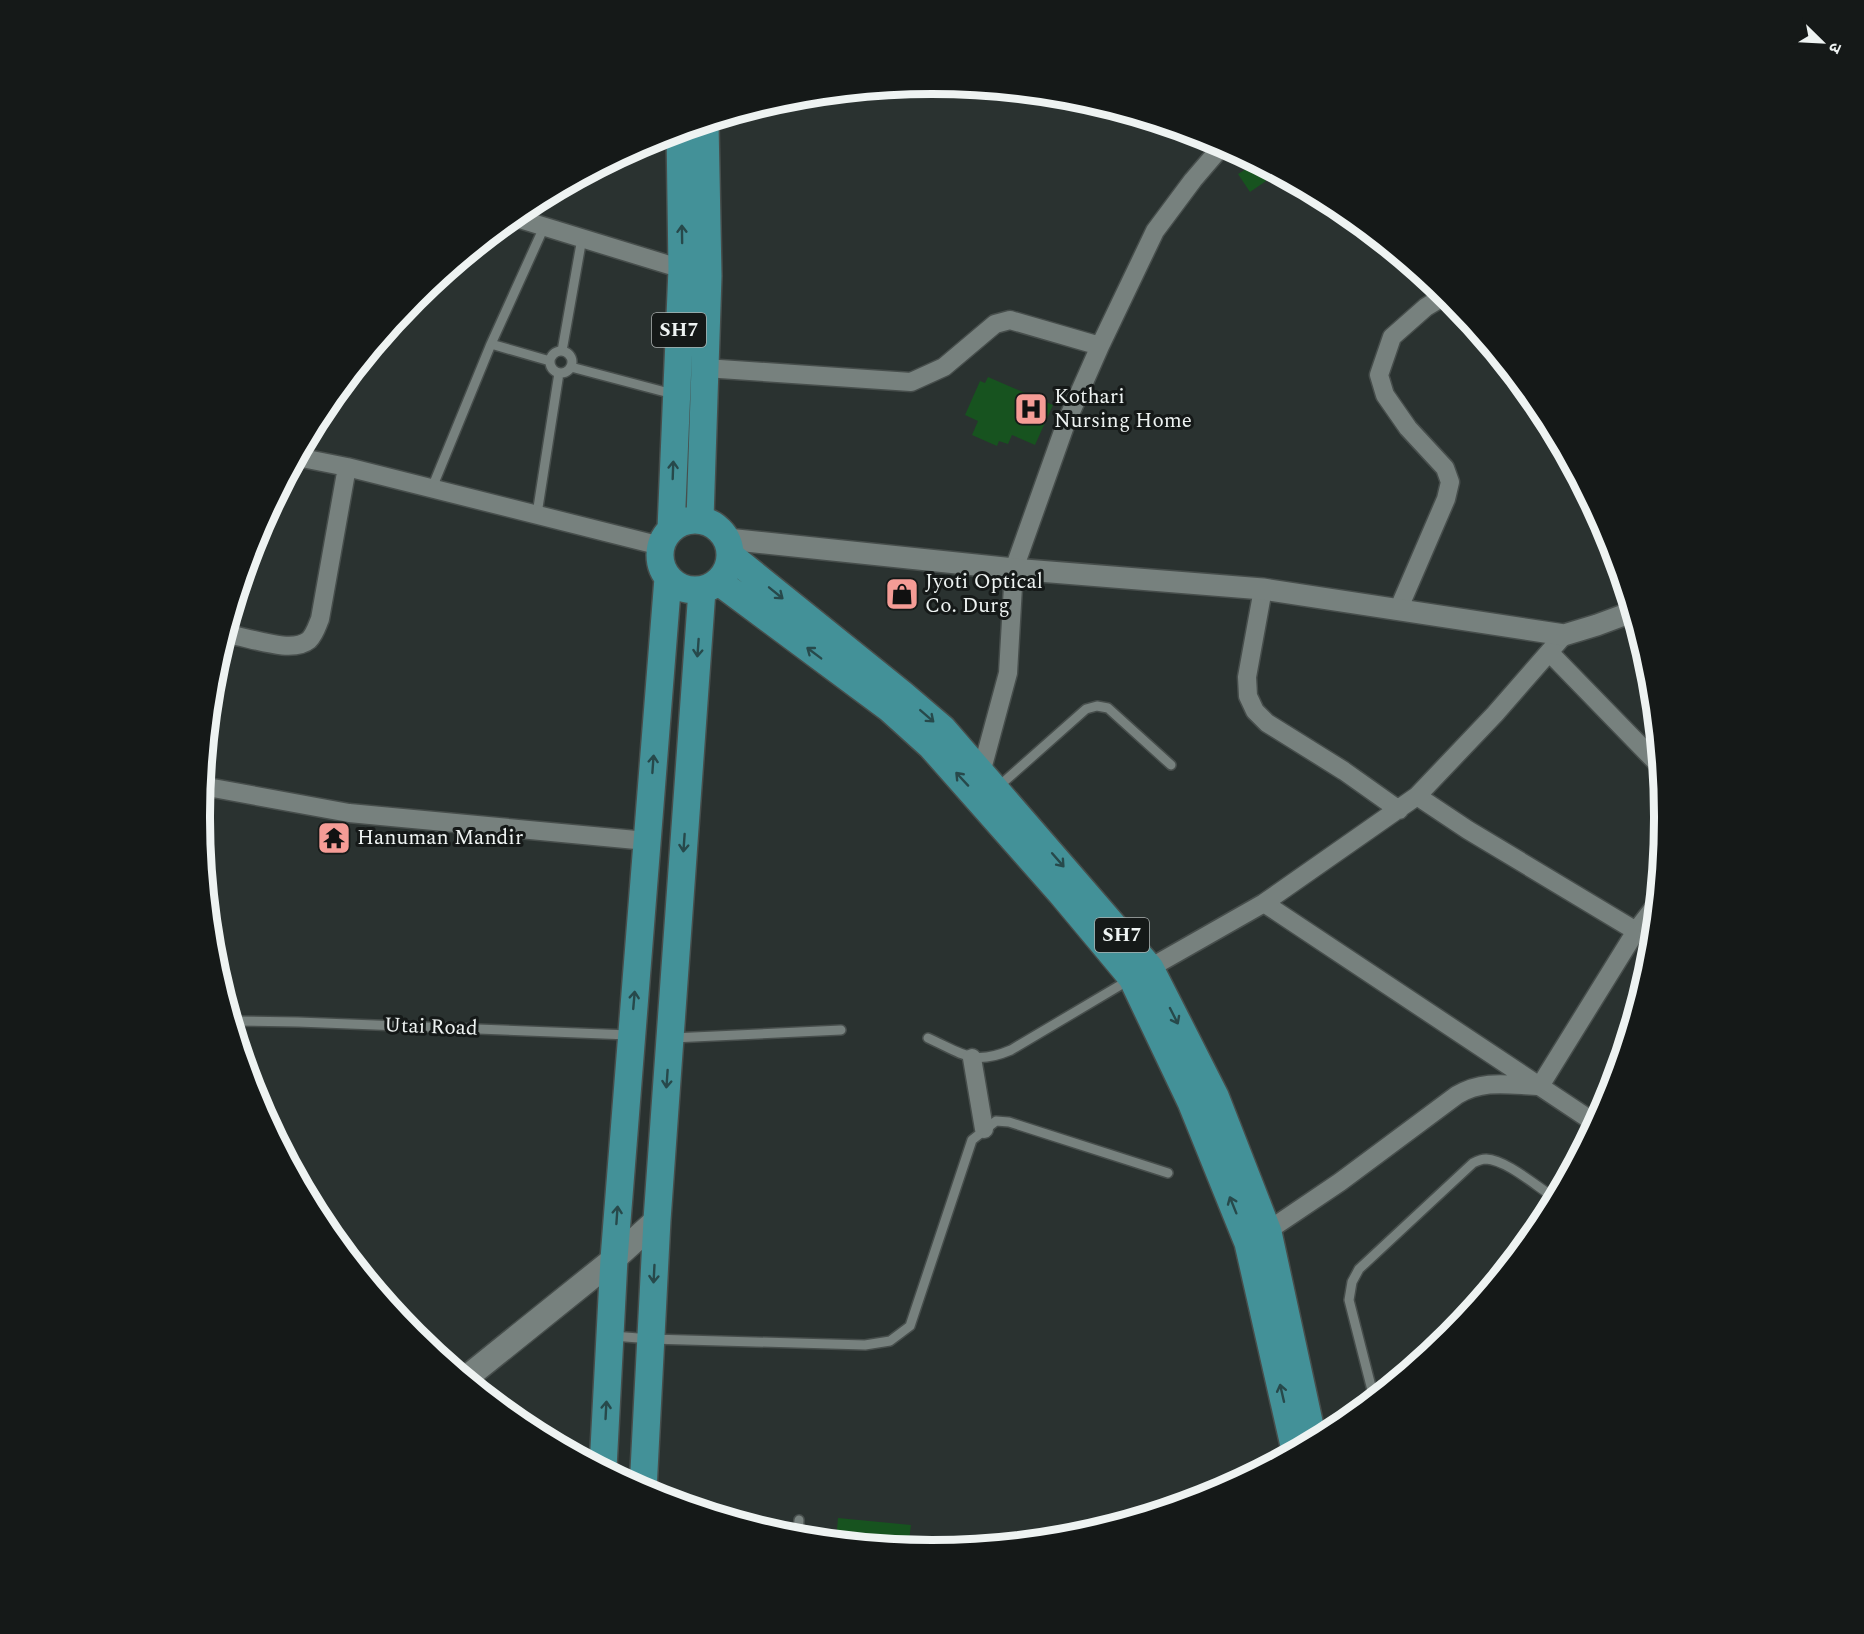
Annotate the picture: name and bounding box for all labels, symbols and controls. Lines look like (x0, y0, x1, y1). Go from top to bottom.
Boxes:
north arrow (1792, 12, 1852, 72)
text: उ (1822, 39, 1848, 57)
one-way arrow (676, 224, 688, 244)
road number: SH7 (652, 313, 706, 347)
place label: Kothari Nursing Home (1054, 381, 1192, 437)
hospital icon: Kothari Nursing Home (1013, 391, 1049, 427)
one-way arrow (667, 461, 679, 481)
place label: Jyoti Optical Co. Durg (925, 566, 1043, 622)
shop icon: Jyoti Optical Co. Durg (884, 576, 920, 612)
one-way arrow (768, 586, 784, 599)
one-way arrow (692, 638, 703, 658)
one-way arrow (807, 646, 823, 659)
one-way arrow (920, 709, 935, 723)
one-way arrow (648, 754, 659, 774)
one-way arrow (955, 772, 969, 787)
temple icon: Hanuman Mandir (316, 820, 352, 856)
place label: Hanuman Mandir (357, 822, 523, 854)
one-way arrow (678, 832, 689, 852)
one-way arrow (1051, 852, 1065, 867)
road number: SH7 (1095, 918, 1149, 952)
one-way arrow (629, 990, 640, 1010)
one-way arrow (1169, 1006, 1180, 1024)
street label: Utai Road (384, 1009, 478, 1045)
one-way arrow (662, 1069, 673, 1089)
one-way arrow (1227, 1196, 1238, 1215)
one-way arrow (612, 1206, 623, 1226)
one-way arrow (649, 1263, 660, 1283)
one-way arrow (1276, 1384, 1287, 1403)
one-way arrow (600, 1400, 611, 1420)

